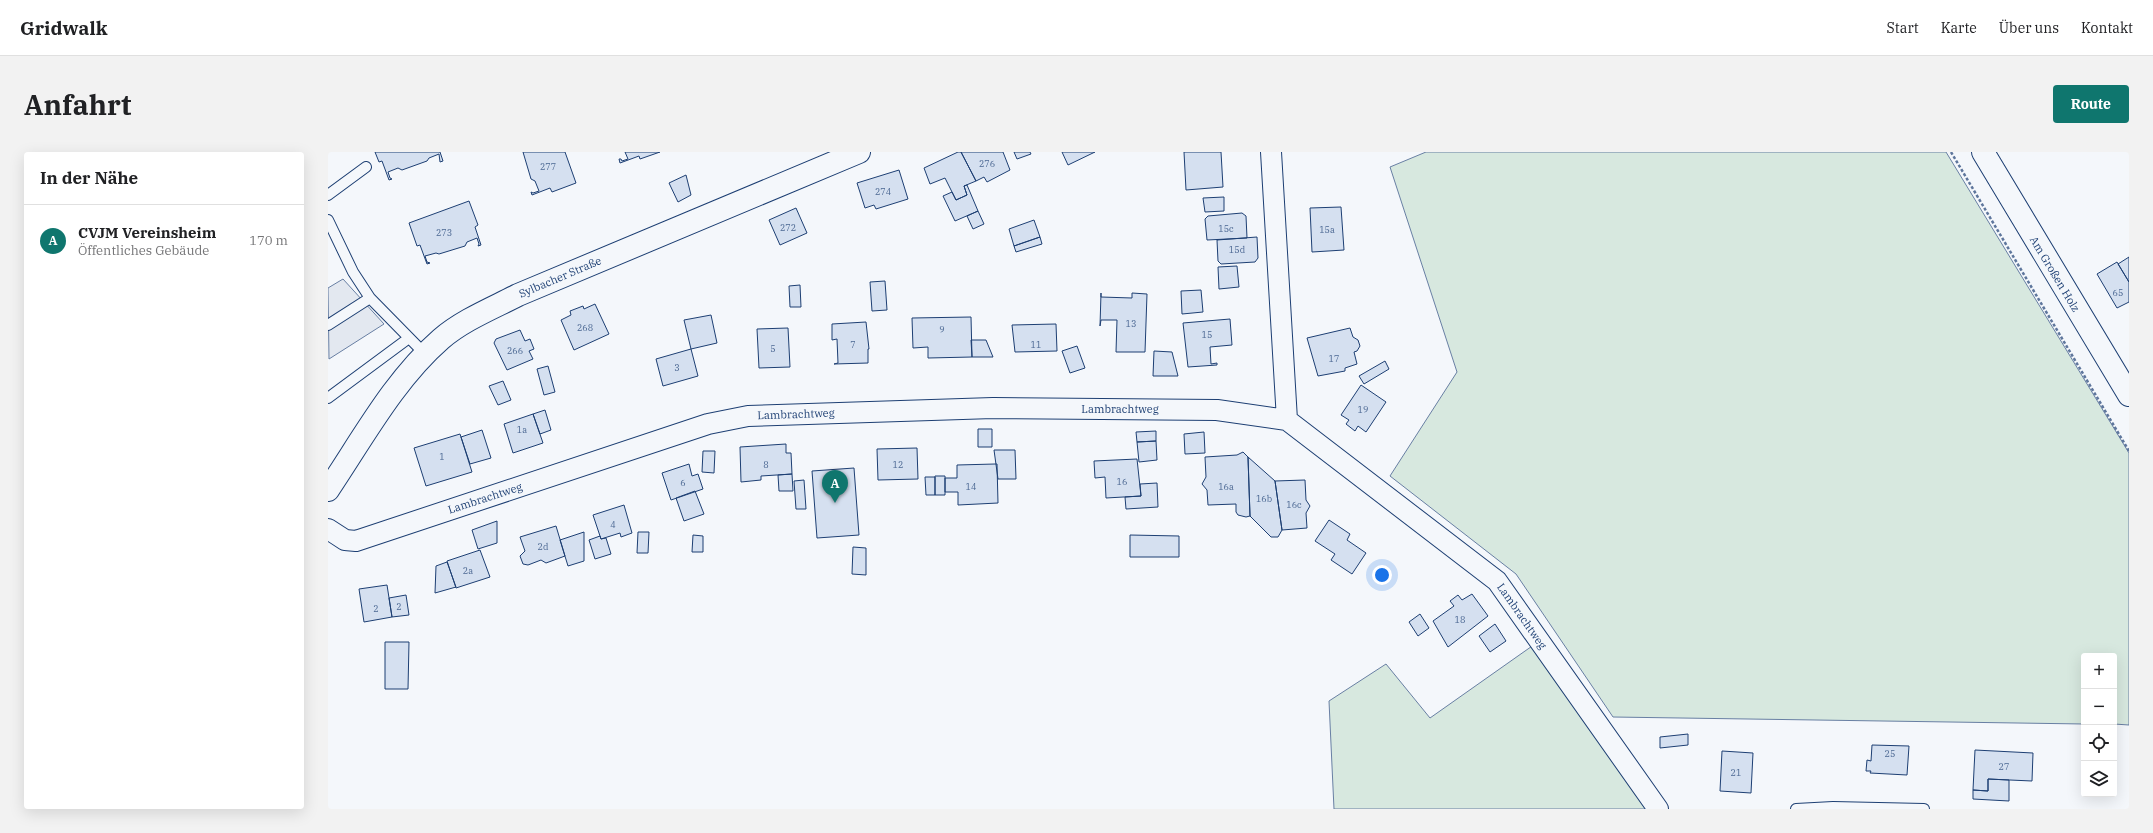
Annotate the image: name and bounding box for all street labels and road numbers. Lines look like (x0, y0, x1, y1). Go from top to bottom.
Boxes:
street label: Am Großen Holz (2027, 234, 2083, 315)
street label: Sylbacher Straße (517, 253, 604, 301)
street label: Lambrachtweg (1081, 402, 1159, 416)
street label: Lambrachtweg (757, 406, 835, 422)
street label: Lambrachtweg (446, 479, 524, 517)
street label: Lambrachtweg (1494, 580, 1550, 652)

